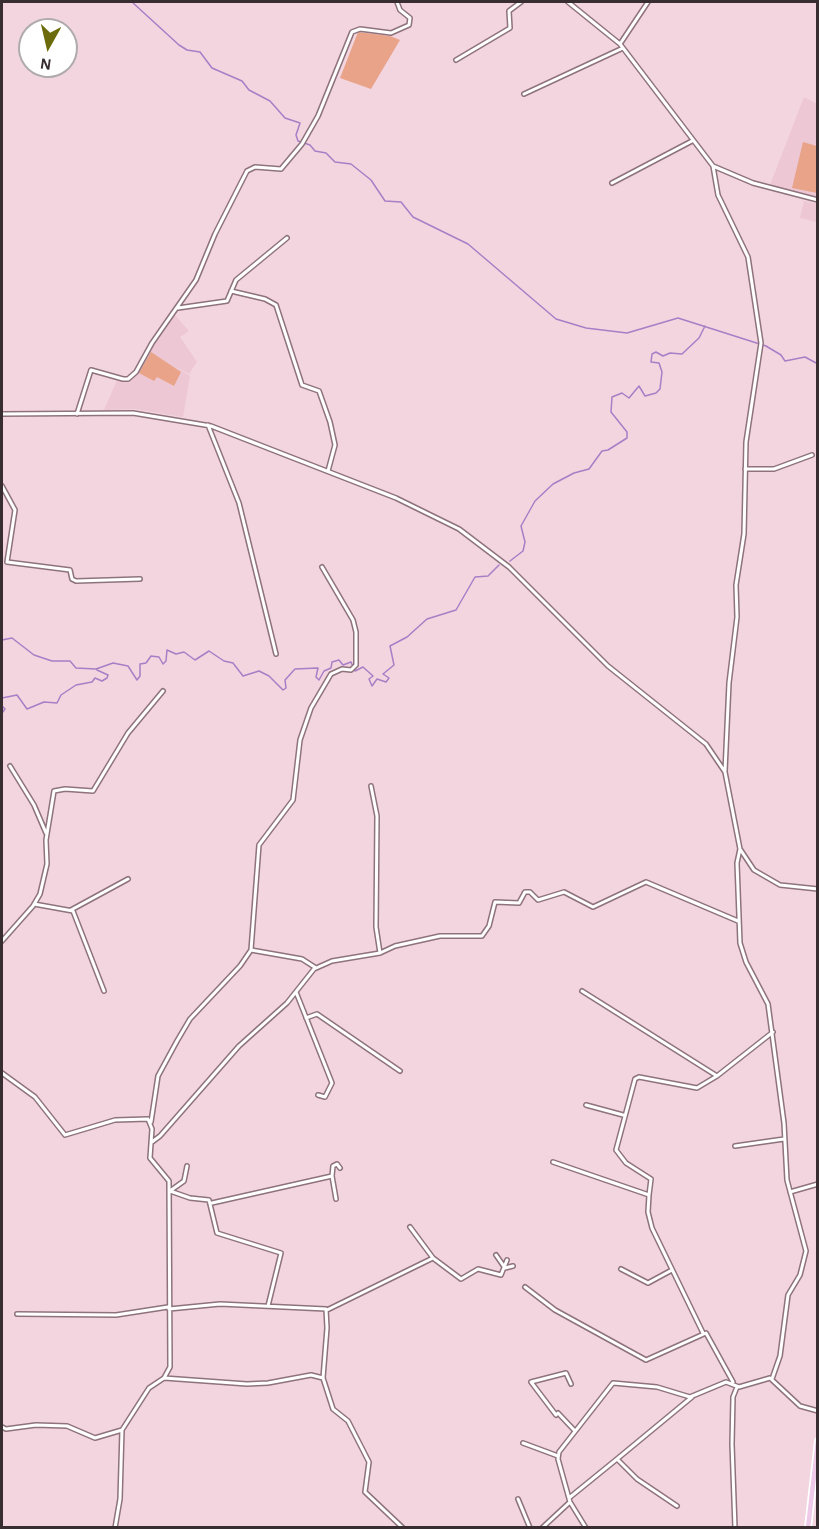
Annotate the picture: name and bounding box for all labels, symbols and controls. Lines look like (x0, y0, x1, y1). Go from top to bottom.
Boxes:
north arrow (18, 18, 78, 78)
text: N (39, 55, 52, 73)

